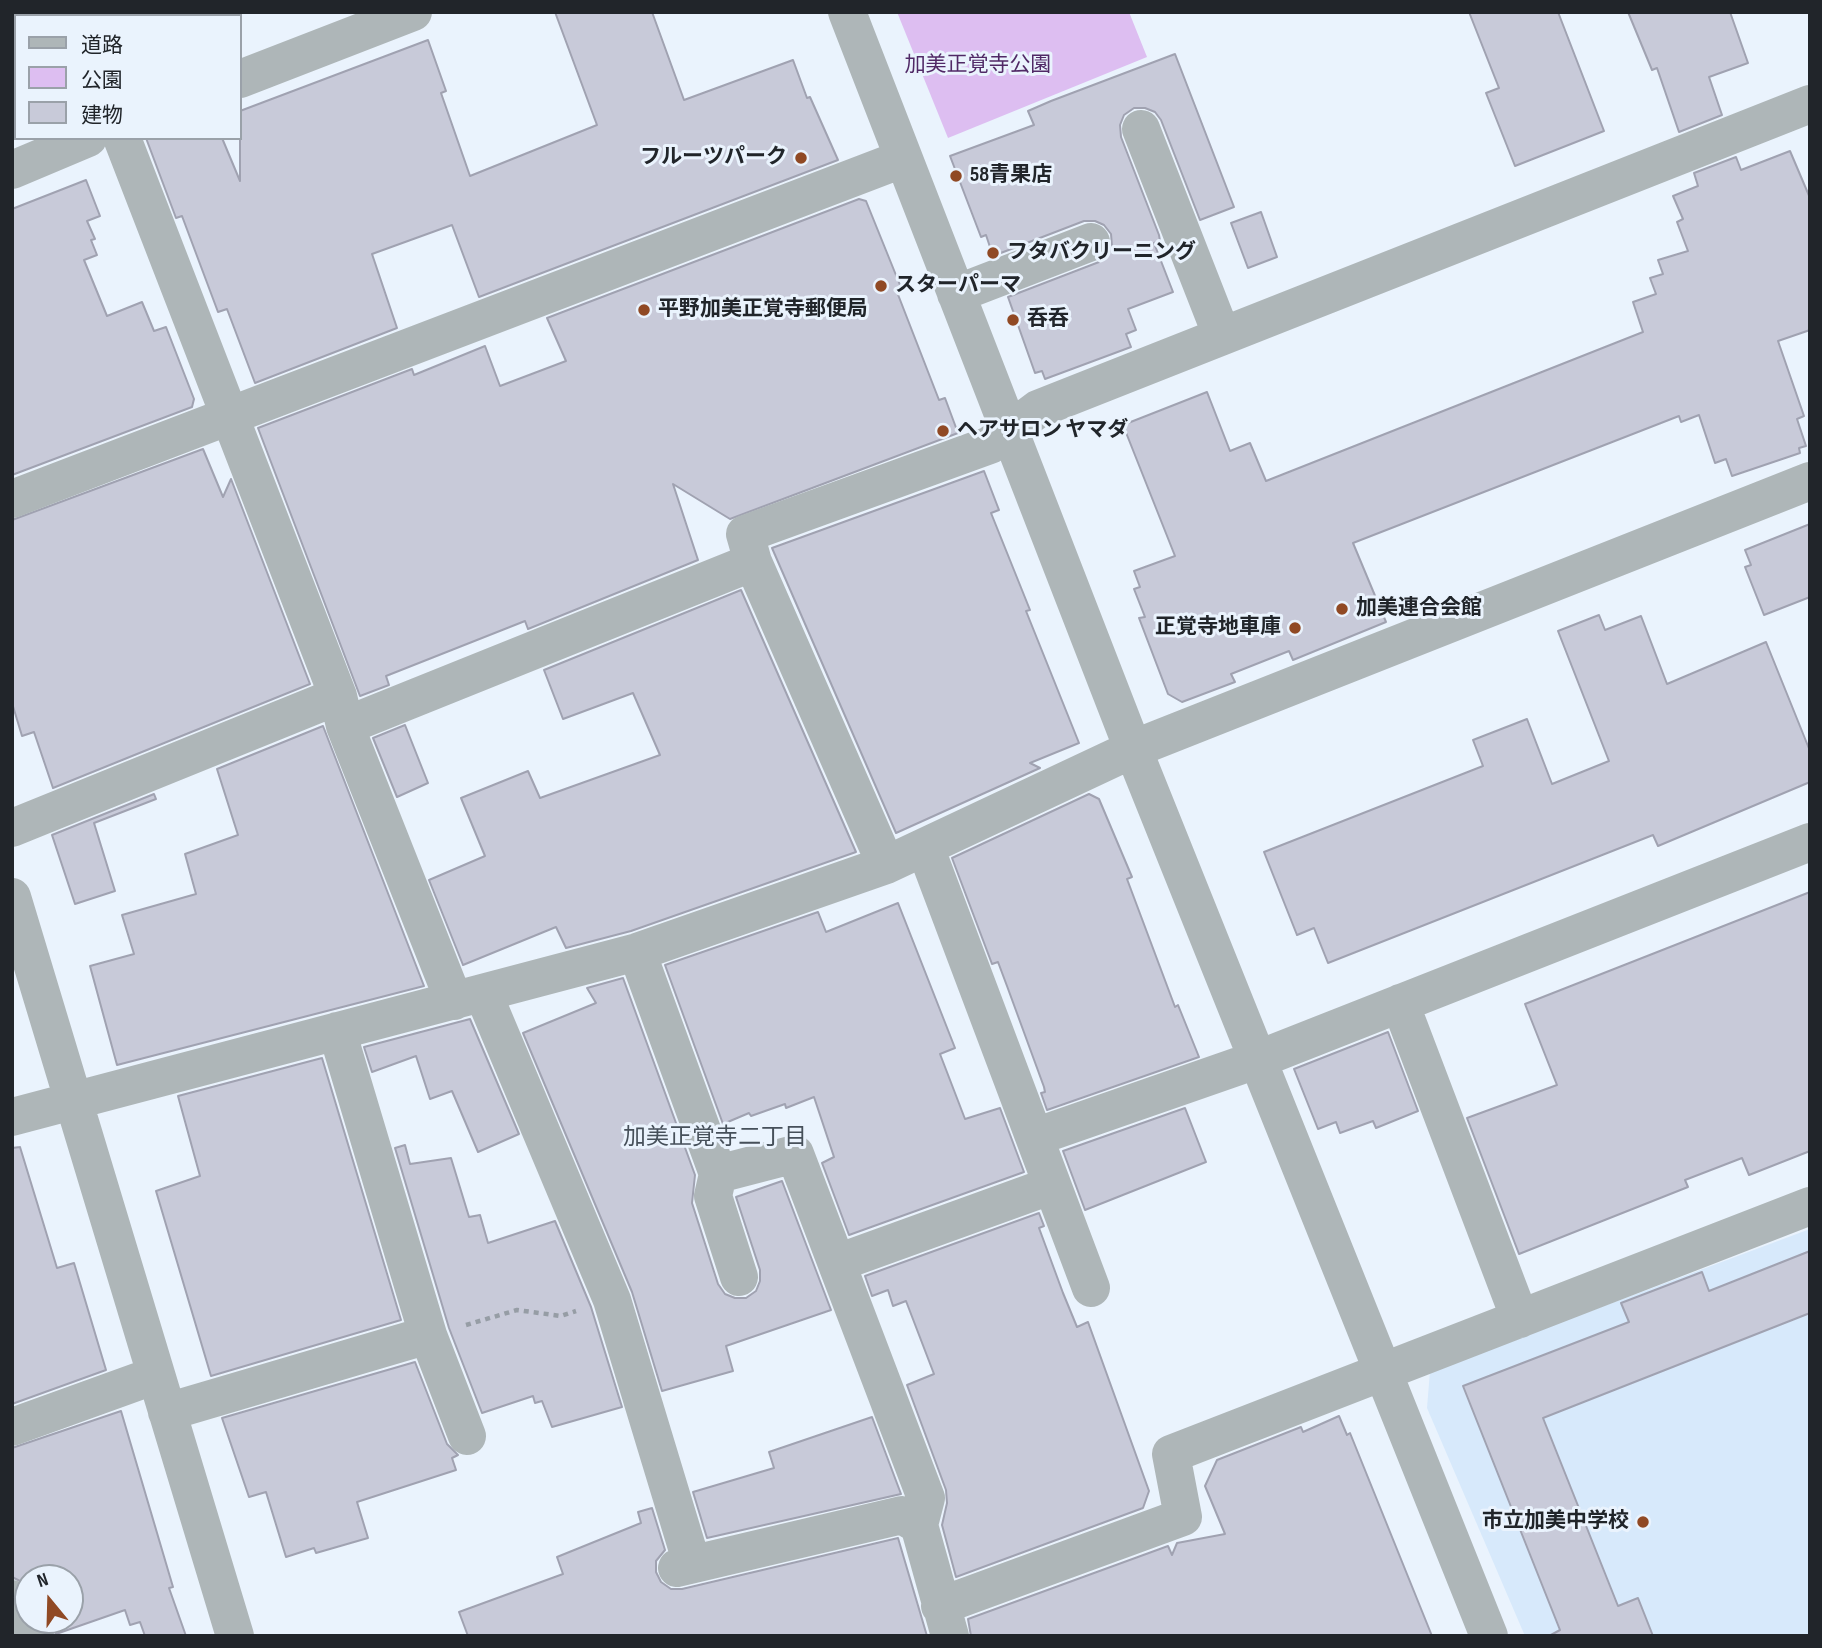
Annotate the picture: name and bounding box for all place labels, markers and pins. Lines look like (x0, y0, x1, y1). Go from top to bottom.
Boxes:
place label: フルーツパーク (640, 145, 787, 171)
marker: フルーツパーク (793, 150, 809, 166)
place label: 58青果店 (970, 163, 1052, 189)
marker: 58青果店 (948, 168, 964, 184)
place label: フタバクリーニング (1007, 240, 1196, 266)
marker: フタバクリーニング (985, 245, 1001, 261)
place label: スターパーマ (895, 273, 1021, 299)
marker: スターパーマ (873, 278, 889, 294)
place label: 平野加美正覚寺郵便局 (658, 297, 868, 323)
marker: 平野加美正覚寺郵便局 (636, 302, 652, 318)
place label: 呑呑 (1027, 307, 1069, 333)
marker: 呑呑 (1005, 312, 1021, 328)
place label: ヘアサロン ヤマダ (957, 418, 1128, 444)
marker: ヘアサロン ヤマダ (935, 423, 951, 439)
place label: 加美連合会館 (1356, 596, 1482, 622)
marker: 加美連合会館 (1334, 601, 1350, 617)
place label: 正覚寺地車庫 (1155, 615, 1281, 641)
marker: 正覚寺地車庫 (1287, 620, 1303, 636)
place label: 市立加美中学校 (1482, 1509, 1629, 1535)
marker: 市立加美中学校 (1635, 1514, 1651, 1530)

